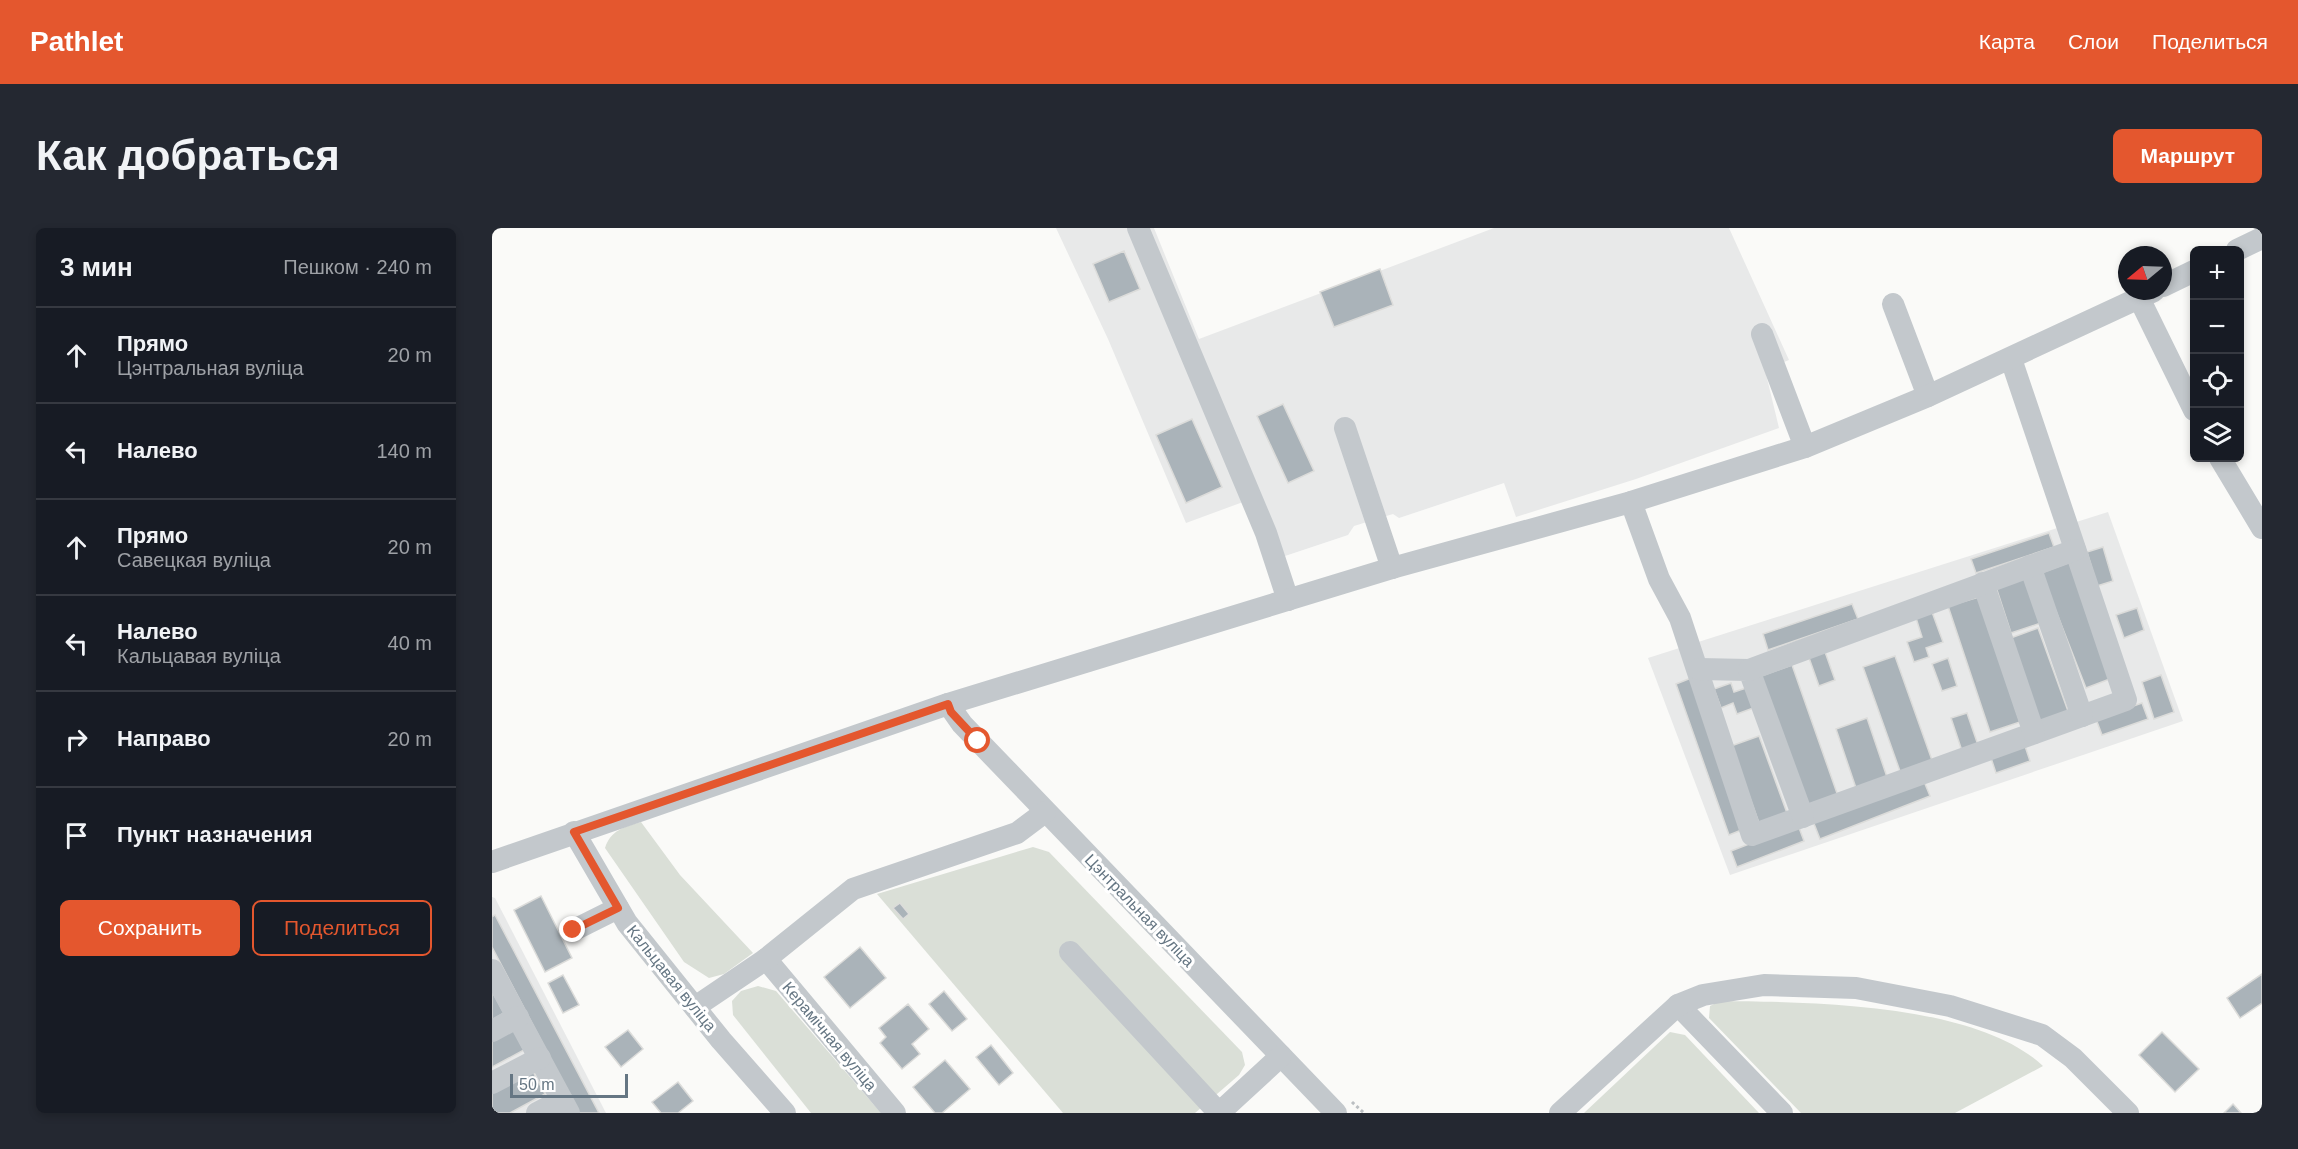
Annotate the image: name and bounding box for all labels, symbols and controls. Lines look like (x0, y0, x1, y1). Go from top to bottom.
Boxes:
text: Pathlet (30, 26, 123, 57)
text: Карта (1979, 30, 2035, 53)
text: Слои (2068, 30, 2119, 53)
text: Поделиться (2152, 30, 2268, 53)
button: Маршрут (2113, 129, 2262, 183)
text: Как добраться (36, 132, 340, 179)
north arrow (2118, 246, 2172, 300)
map controls (2190, 246, 2244, 462)
button: + (2190, 246, 2244, 300)
text: 3 мин (60, 252, 133, 282)
text: Пешком · 240 m (283, 256, 432, 278)
button: − (2190, 300, 2244, 354)
text: Прямо (117, 331, 188, 356)
icon: ahead (60, 339, 93, 372)
text: 20 m (388, 344, 432, 366)
button: locate (2190, 354, 2244, 408)
text: Цэнтральная вуліца (117, 357, 304, 379)
button: layers (2190, 408, 2244, 462)
icon: left (60, 435, 93, 468)
text: Налево (117, 438, 198, 463)
text: 140 m (376, 440, 432, 462)
text: Прямо (117, 523, 188, 548)
icon: ahead (60, 531, 93, 564)
text: 20 m (388, 536, 432, 558)
text: Савецкая вуліца (117, 549, 271, 571)
text: Налево (117, 619, 198, 644)
icon: left (60, 627, 93, 660)
text: 40 m (388, 632, 432, 654)
text: Кальцавая вуліца (117, 645, 281, 667)
icon: right (60, 723, 93, 756)
text: Направо (117, 726, 211, 751)
route start (964, 727, 990, 753)
text: 20 m (388, 728, 432, 750)
icon: arrive (60, 819, 93, 852)
text: Пункт назначения (117, 822, 313, 847)
street label: Цэнтральная вуліца (1082, 851, 1198, 970)
button: Сохранить (60, 900, 240, 956)
button: Поделиться (252, 900, 432, 956)
route end (559, 916, 585, 942)
street label: Кальцавая вуліца (624, 922, 720, 1035)
street label: Керамічная вуліца (779, 979, 880, 1094)
scale bar (510, 1071, 628, 1098)
text: 50 m (519, 1076, 555, 1093)

